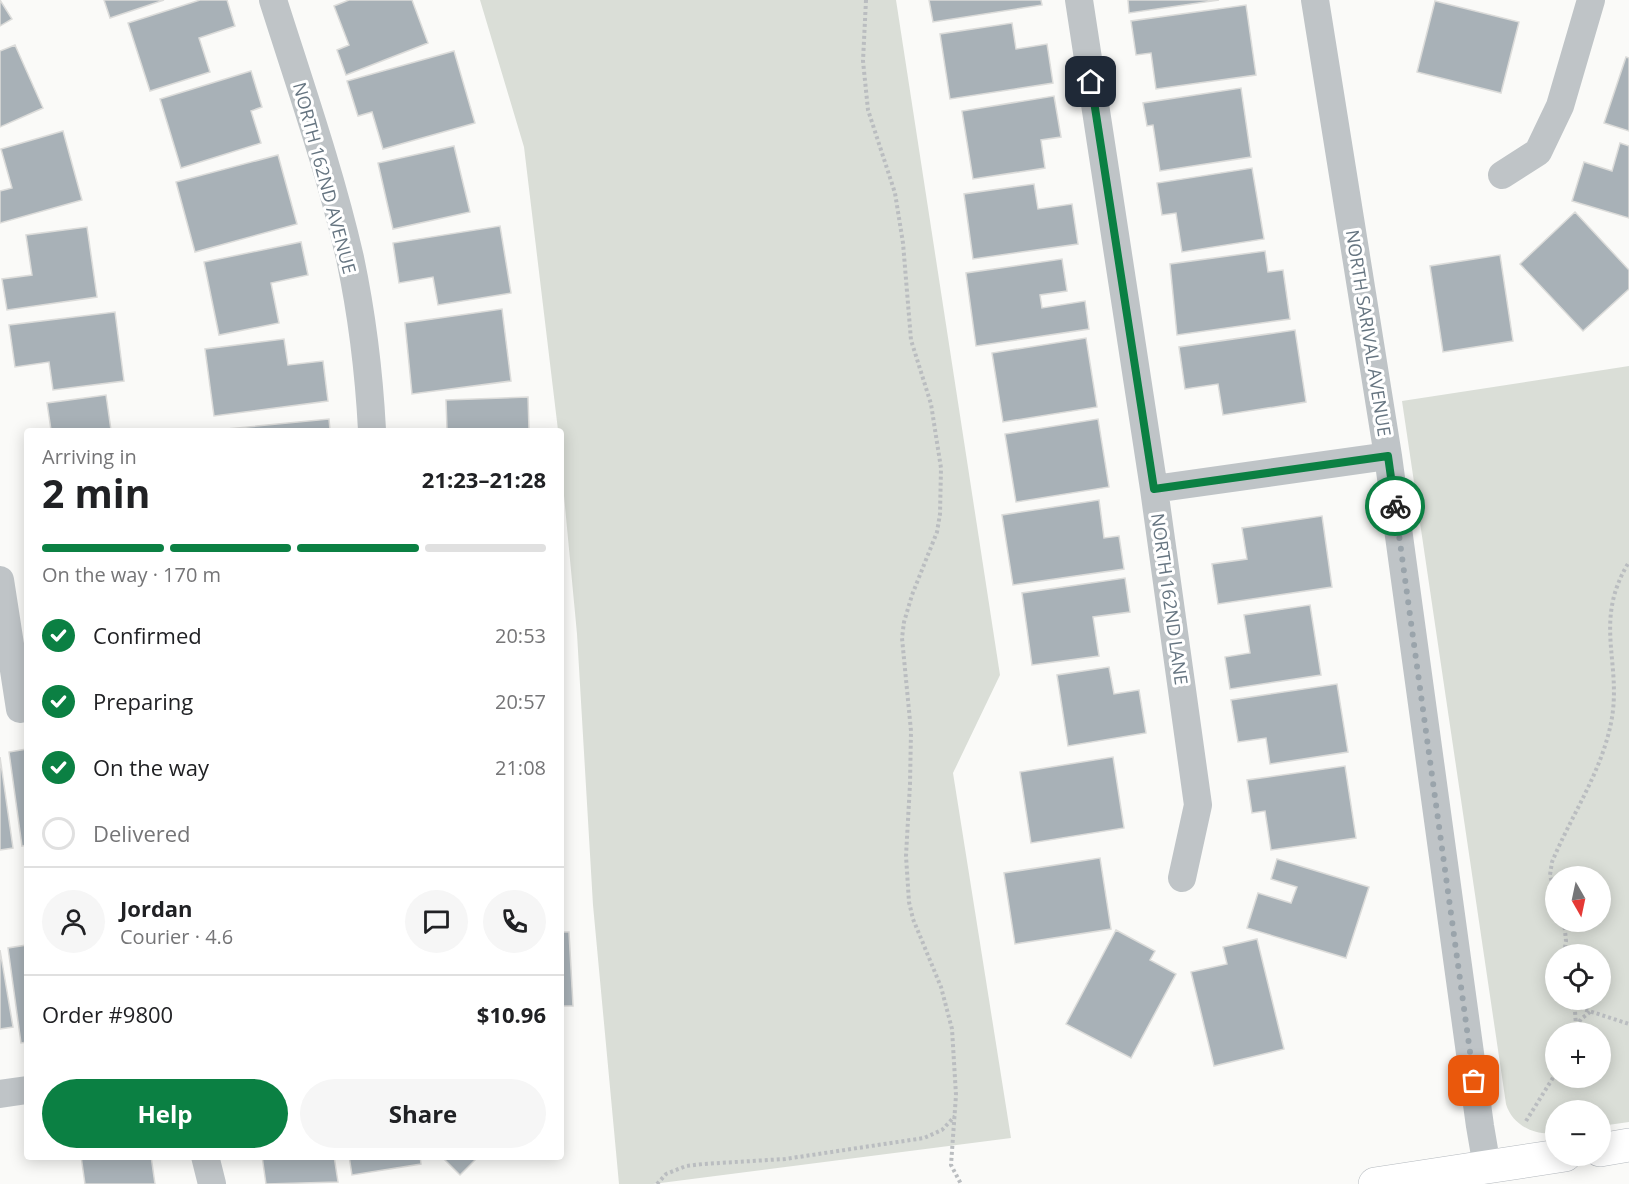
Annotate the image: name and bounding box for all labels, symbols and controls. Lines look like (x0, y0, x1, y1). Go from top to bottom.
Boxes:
pin (1065, 56, 1116, 107)
icon: home (1074, 65, 1107, 98)
street label: NORTH 162ND AVENUE (288, 80, 362, 276)
street label: NORTH SARIVAL AVENUE (1341, 228, 1397, 438)
text: Arriving in (42, 443, 137, 470)
text: 21:23–21:28 (422, 464, 546, 494)
text: 2 min (42, 466, 150, 519)
courier (1365, 476, 1425, 536)
icon: bike (1379, 490, 1412, 523)
street label: NORTH 162ND LANE (1146, 512, 1194, 686)
text: On the way · 170 m (42, 561, 221, 588)
icon: check (42, 619, 75, 652)
text: Confirmed (93, 620, 202, 650)
text: 20:53 (495, 622, 546, 649)
icon: check (42, 685, 75, 718)
text: Preparing (93, 686, 193, 716)
text: 20:57 (495, 688, 546, 715)
icon: check (42, 751, 75, 784)
text: On the way (93, 752, 209, 782)
text: 21:08 (495, 754, 546, 781)
text: Delivered (93, 818, 191, 848)
north arrow (1545, 866, 1611, 932)
map controls (1545, 866, 1611, 1166)
button: person (42, 890, 105, 953)
button: chat (405, 890, 468, 953)
button: phone (483, 890, 546, 953)
text: Jordan (120, 893, 193, 923)
text: Courier · 4.6 (120, 923, 233, 950)
button: locate (1545, 944, 1611, 1010)
text: Order #9800 (42, 999, 173, 1029)
text: $10.96 (477, 999, 546, 1029)
button: + (1545, 1022, 1611, 1088)
pin (1448, 1055, 1499, 1106)
icon: bag (1457, 1064, 1490, 1097)
button: Help (42, 1079, 288, 1148)
button: Share (300, 1079, 546, 1148)
button: − (1545, 1100, 1611, 1166)

